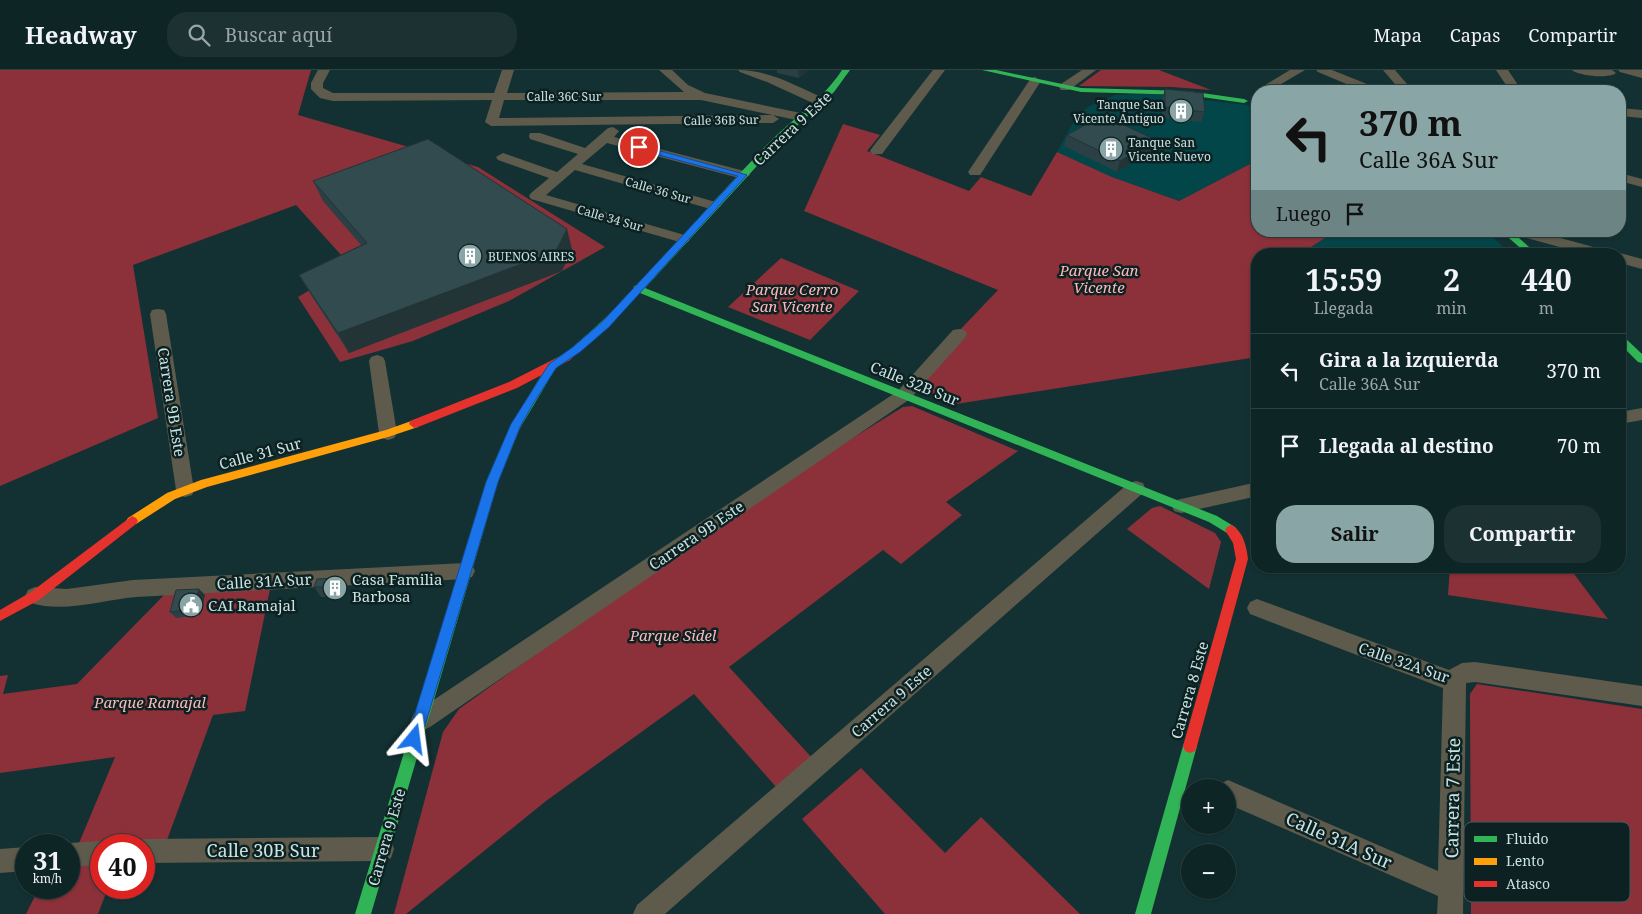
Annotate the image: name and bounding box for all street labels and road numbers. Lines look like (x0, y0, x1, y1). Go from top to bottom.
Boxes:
street label: Carrera 9 Este (748, 86, 836, 170)
street label: Calle 36C Sur (527, 88, 602, 105)
street label: Calle 36B Sur (683, 111, 759, 129)
street label: Calle 36 Sur (623, 173, 693, 208)
street label: Calle 34 Sur (575, 201, 645, 236)
street label: Carrera 9B Este (153, 346, 191, 458)
street label: Calle 32B Sur (868, 356, 962, 410)
street label: Calle 31 Sur (217, 432, 303, 474)
street label: Carrera 9B Este (645, 496, 747, 574)
street label: Calle 31A Sur (216, 569, 312, 593)
street label: Calle 32A Sur (1356, 637, 1452, 687)
street label: Carrera 8 Este (1166, 639, 1212, 741)
street label: Carrera 9 Este (846, 660, 936, 742)
street label: Carrera 7 Este (1439, 737, 1465, 859)
street label: Carrera 9 Este (363, 786, 409, 888)
street label: Calle 31A Sur (1282, 806, 1396, 874)
street label: Calle 30B Sur (207, 838, 320, 862)

